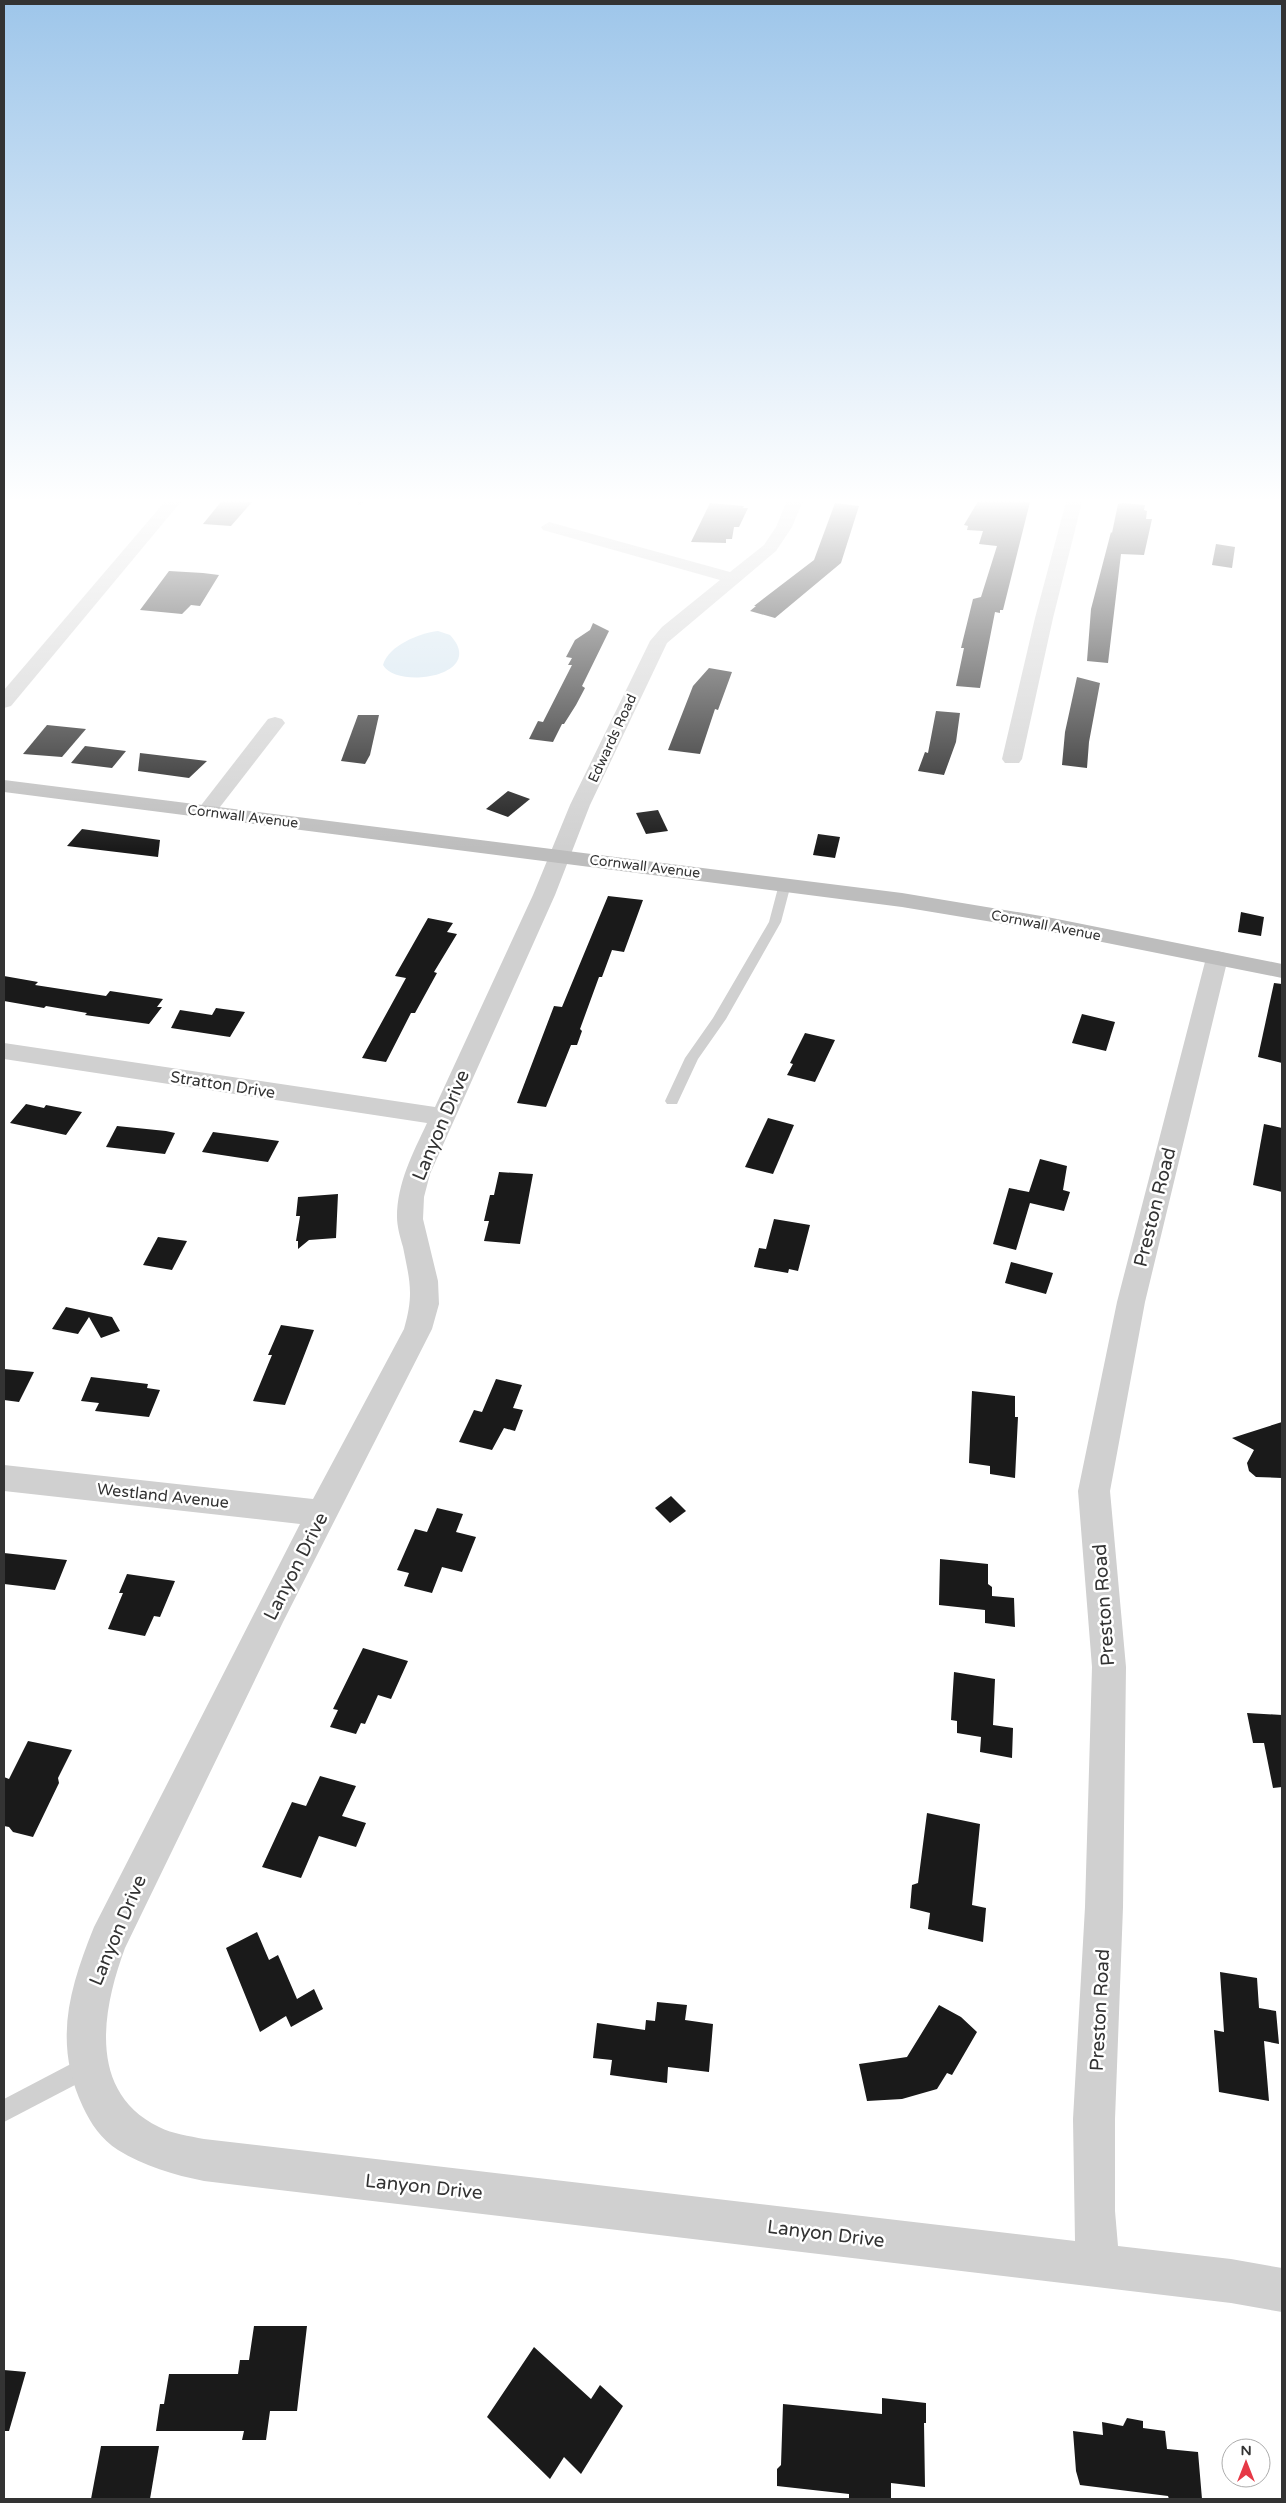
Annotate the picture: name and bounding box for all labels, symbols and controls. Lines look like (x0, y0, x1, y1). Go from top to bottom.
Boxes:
street label: Edwards Road (584, 691, 640, 785)
street label: Cornwall Avenue (187, 801, 299, 832)
street label: Cornwall Avenue (589, 851, 701, 882)
street label: Cornwall Avenue (990, 907, 1102, 944)
street label: Stratton Drive (169, 1067, 277, 1103)
street label: Lanyon Drive (408, 1067, 474, 1184)
street label: Preston Road (1129, 1145, 1180, 1269)
street label: Westland Avenue (96, 1479, 230, 1513)
street label: Lanyon Drive (259, 1509, 332, 1624)
street label: Preston Road (1089, 1543, 1119, 1667)
street label: Lanyon Drive (85, 1872, 151, 1989)
street label: Preston Road (1086, 1948, 1114, 2072)
street label: Lanyon Drive (364, 2170, 484, 2204)
street label: Lanyon Drive (766, 2216, 886, 2252)
north arrow (1221, 2438, 1271, 2488)
text: N (1240, 2442, 1252, 2459)

